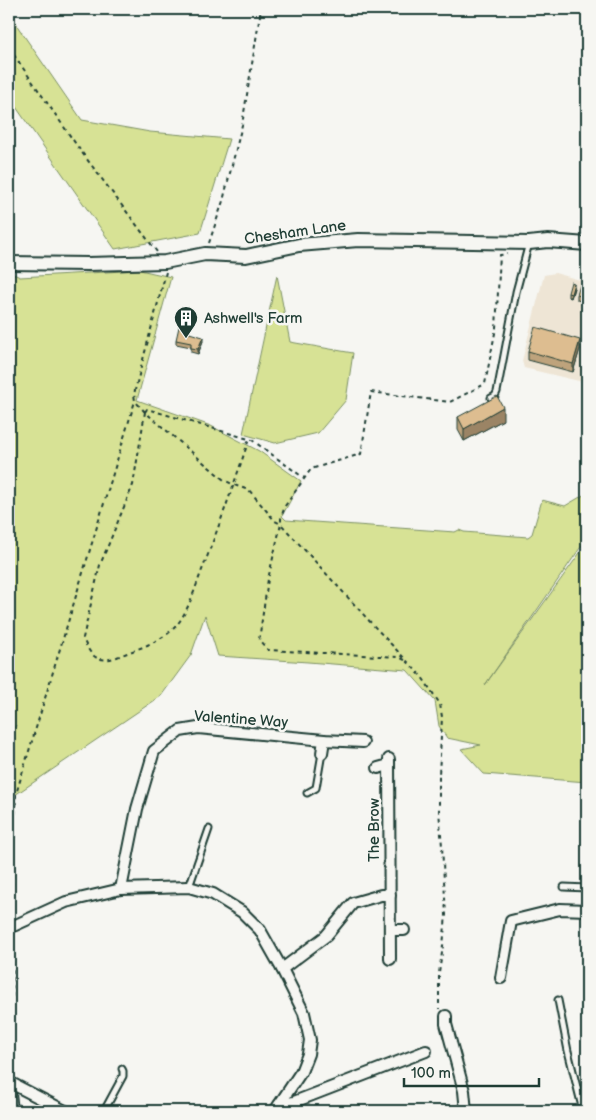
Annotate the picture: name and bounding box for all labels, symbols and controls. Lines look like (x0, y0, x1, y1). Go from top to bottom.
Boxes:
street label: Chesham Lane (243, 216, 347, 249)
building icon: Ashwell's Farm (173, 305, 199, 339)
place label: Ashwell's Farm (204, 309, 302, 328)
street label: Valentine Way (193, 707, 289, 732)
street label: The Brow (365, 798, 384, 862)
scale bar (404, 1055, 538, 1087)
text: 100 m (411, 1064, 451, 1083)

